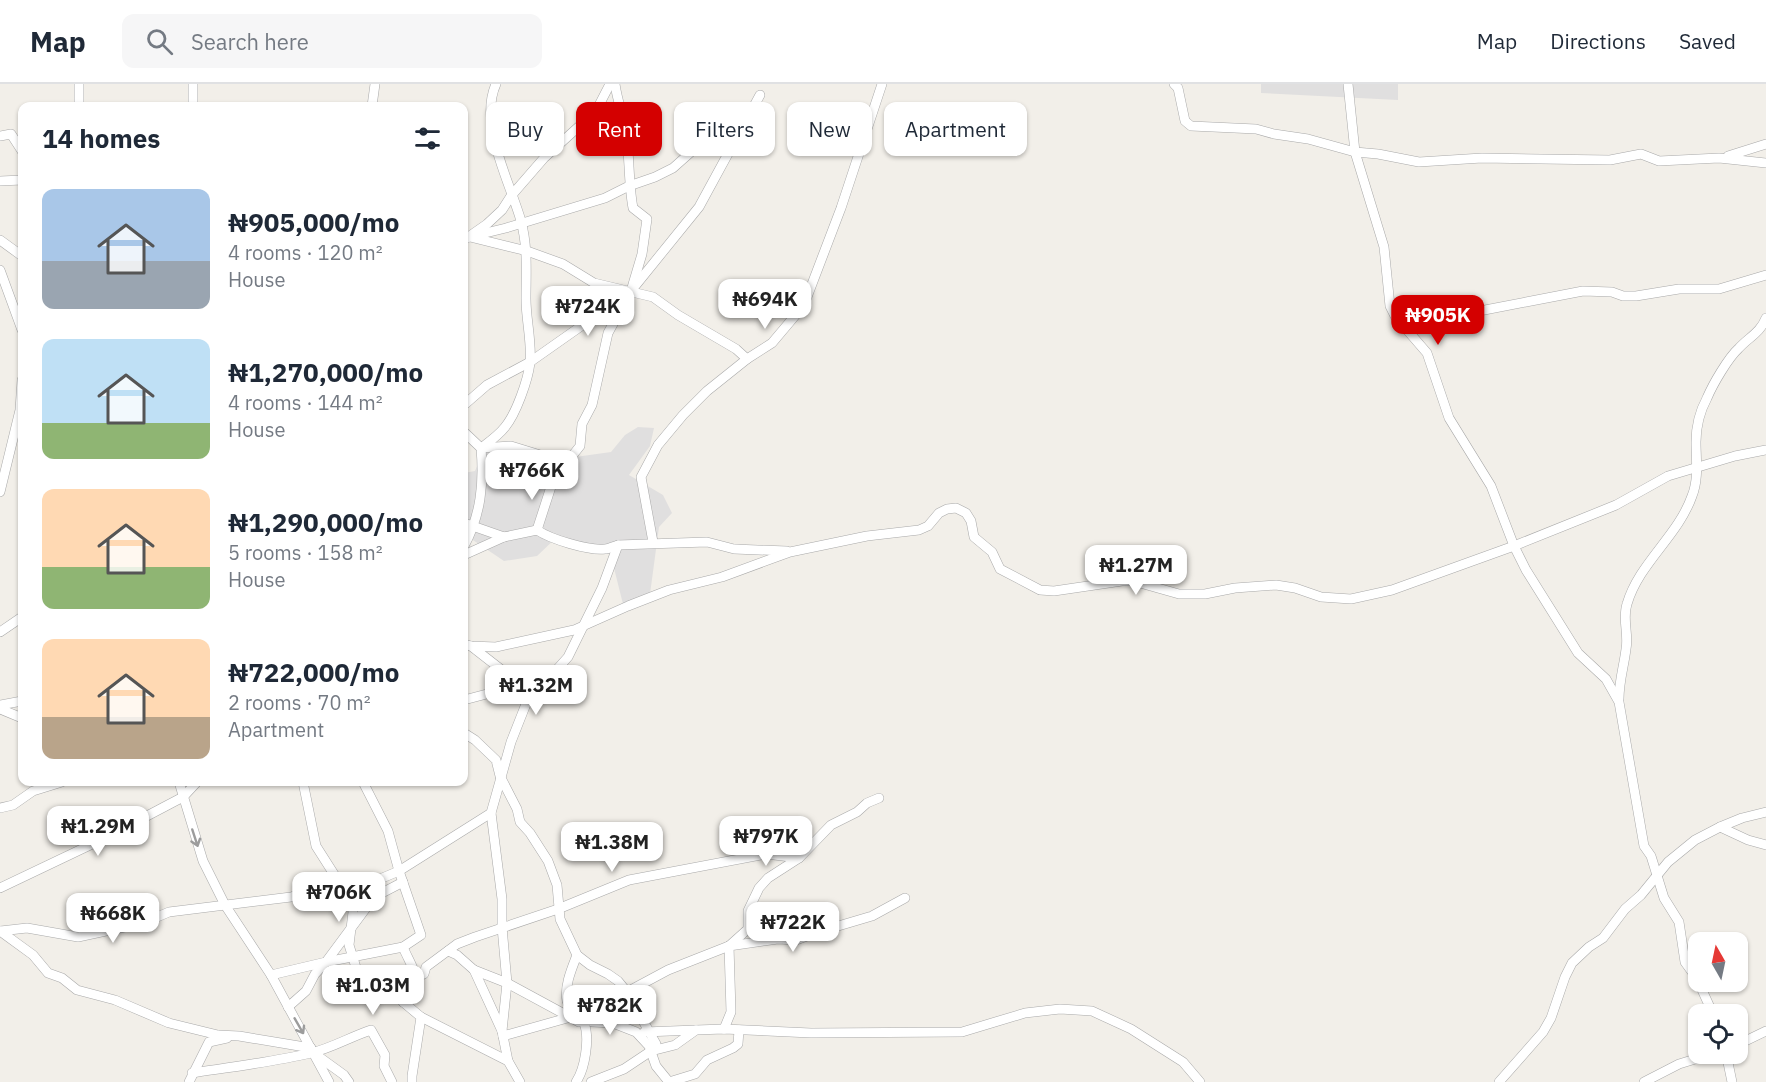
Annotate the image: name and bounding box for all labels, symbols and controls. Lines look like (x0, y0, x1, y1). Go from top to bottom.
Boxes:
search box (122, 14, 542, 68)
text: Map (30, 23, 86, 60)
icon: search (143, 25, 176, 58)
text: Search here (191, 27, 309, 56)
text: Map (1477, 27, 1517, 55)
text: Directions (1550, 27, 1646, 55)
text: Saved (1679, 27, 1736, 55)
chip: Buy (486, 102, 564, 156)
chip: Rent (576, 102, 662, 156)
chip: Filters (674, 102, 775, 156)
chip: New (787, 102, 872, 156)
chip: Apartment (884, 102, 1027, 156)
text: 14 homes (42, 121, 160, 155)
icon: filters (411, 122, 444, 155)
text: ₦905,000/mo (228, 205, 399, 239)
icon: home (90, 213, 162, 285)
text: 4 rooms · 120 m² (228, 239, 383, 266)
text: House (228, 266, 285, 293)
pin: ₦694K (723, 279, 807, 330)
text: ₦694K (732, 285, 798, 312)
pin: ₦724K (546, 286, 630, 337)
text: ₦724K (555, 292, 621, 319)
pin: ₦905K (1396, 295, 1480, 346)
text: ₦905K (1405, 301, 1471, 328)
text: ₦1,270,000/mo (228, 355, 423, 389)
icon: home (90, 363, 162, 435)
text: 4 rooms · 144 m² (228, 389, 383, 416)
text: House (228, 416, 285, 443)
pin: ₦766K (490, 450, 574, 501)
text: ₦766K (499, 456, 565, 483)
text: ₦1,290,000/mo (228, 505, 423, 539)
icon: home (90, 513, 162, 585)
text: 5 rooms · 158 m² (228, 539, 383, 566)
pin: ₦1.27M (1087, 545, 1185, 596)
text: ₦1.27M (1099, 551, 1173, 578)
text: House (228, 566, 285, 593)
text: ₦722,000/mo (228, 655, 399, 689)
icon: home (90, 663, 162, 735)
pin: ₦1.32M (487, 665, 585, 716)
text: ₦1.32M (499, 671, 573, 698)
text: 2 rooms · 70 m² (228, 689, 371, 716)
text: Apartment (228, 716, 324, 743)
pin: ₦1.29M (49, 806, 147, 857)
text: ₦1.29M (61, 812, 135, 839)
pin: ₦797K (724, 816, 808, 867)
pin: ₦1.38M (563, 822, 661, 873)
text: ₦797K (733, 822, 799, 849)
one-way arrow (191, 828, 202, 847)
text: ₦1.38M (575, 828, 649, 855)
pin: ₦706K (297, 872, 381, 923)
text: ₦706K (306, 878, 372, 905)
pin: ₦668K (71, 893, 155, 944)
text: ₦668K (80, 899, 146, 926)
pin: ₦722K (751, 902, 835, 953)
text: ₦722K (760, 908, 826, 935)
north arrow (1688, 932, 1748, 992)
map controls (1688, 932, 1748, 1064)
pin: ₦1.03M (324, 965, 422, 1016)
text: ₦1.03M (336, 971, 410, 998)
pin: ₦782K (568, 985, 652, 1036)
text: ₦782K (577, 991, 643, 1018)
button: locate (1688, 1004, 1748, 1064)
one-way arrow (293, 1018, 305, 1035)

